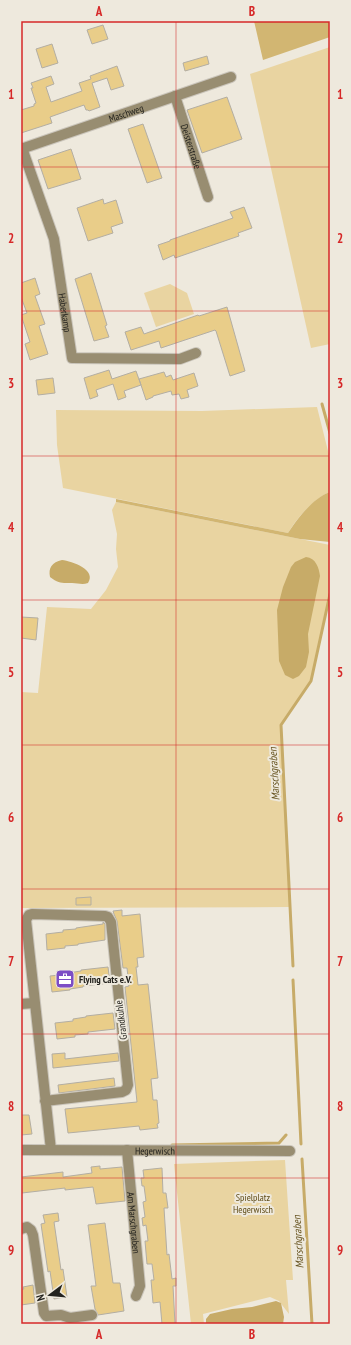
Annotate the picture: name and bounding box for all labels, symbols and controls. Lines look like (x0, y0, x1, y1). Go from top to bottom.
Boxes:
text: A (95, 3, 103, 20)
text: B (249, 3, 255, 20)
text: 1 (8, 86, 14, 103)
text: 1 (337, 86, 343, 103)
street label: Maschweg (107, 101, 145, 125)
street label: Deisterstraße (178, 122, 205, 170)
text: 2 (8, 230, 14, 247)
text: 2 (337, 230, 343, 247)
street label: Haberkamp (56, 292, 75, 333)
text: 3 (8, 375, 14, 392)
text: 3 (337, 375, 343, 392)
text: 4 (8, 519, 15, 536)
text: 4 (337, 519, 344, 536)
text: 5 (8, 664, 14, 681)
text: 5 (337, 664, 343, 681)
water label: Marschgraben (266, 746, 282, 801)
text: 6 (8, 809, 14, 826)
text: 6 (337, 809, 343, 826)
text: 7 (8, 953, 14, 970)
text: 7 (337, 953, 343, 970)
office icon: Flying Cats e.V. (54, 968, 76, 990)
place label: Flying Cats e.V. (79, 973, 132, 986)
street label: Grandkuhle (112, 1000, 130, 1040)
text: 8 (8, 1098, 14, 1115)
text: 8 (337, 1098, 343, 1115)
street label: Hegerwisch (135, 1144, 175, 1157)
street label: Am Marschgraben (125, 1191, 143, 1254)
park label: Spielplatz Hegerwisch (233, 1191, 273, 1216)
water label: Marschgraben (290, 1214, 306, 1269)
text: 9 (8, 1242, 14, 1259)
text: 9 (337, 1242, 343, 1259)
north arrow (30, 1275, 70, 1315)
text: N (33, 1293, 48, 1303)
text: A (95, 1326, 103, 1343)
text: B (249, 1326, 255, 1343)

